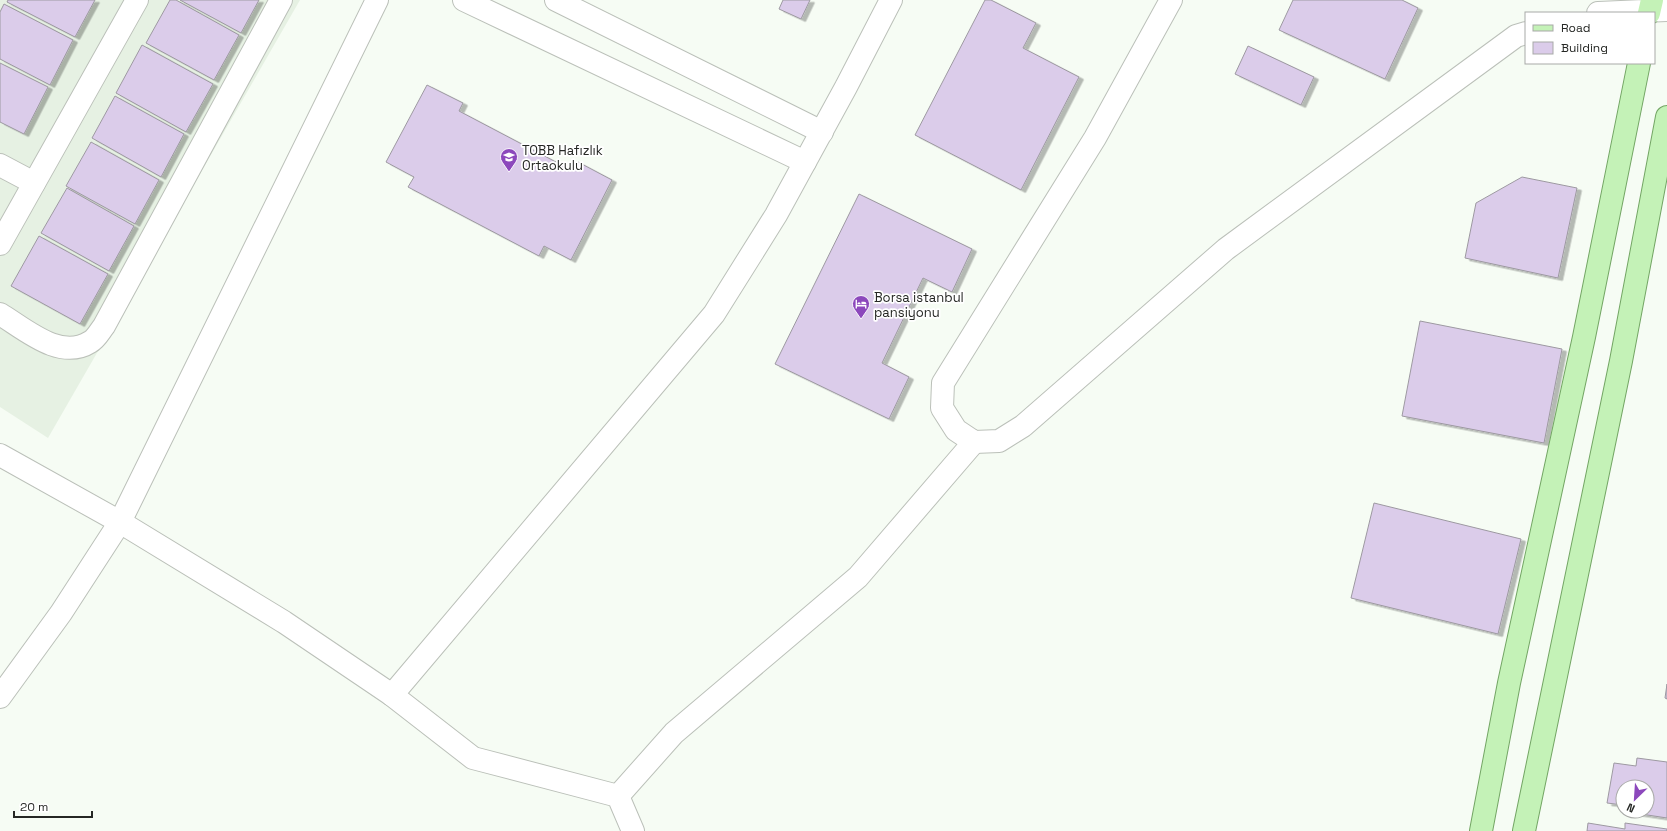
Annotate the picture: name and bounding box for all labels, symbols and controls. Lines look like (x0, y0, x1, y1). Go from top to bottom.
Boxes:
legend (1525, 12, 1655, 64)
text: Road (1561, 20, 1590, 36)
text: Building (1561, 40, 1608, 56)
place label: TOBB Hafızlık Ortaokulu (522, 142, 603, 174)
school or university icon: TOBB Hafızlık Ortaokulu (499, 147, 519, 172)
place label: Borsa istanbul pansiyonu (874, 289, 964, 321)
hotel icon: Borsa istanbul pansiyonu (851, 294, 871, 319)
north arrow (1615, 779, 1655, 819)
scale bar (14, 793, 92, 819)
text: 20 m (20, 799, 48, 815)
text: N (1624, 800, 1637, 816)

